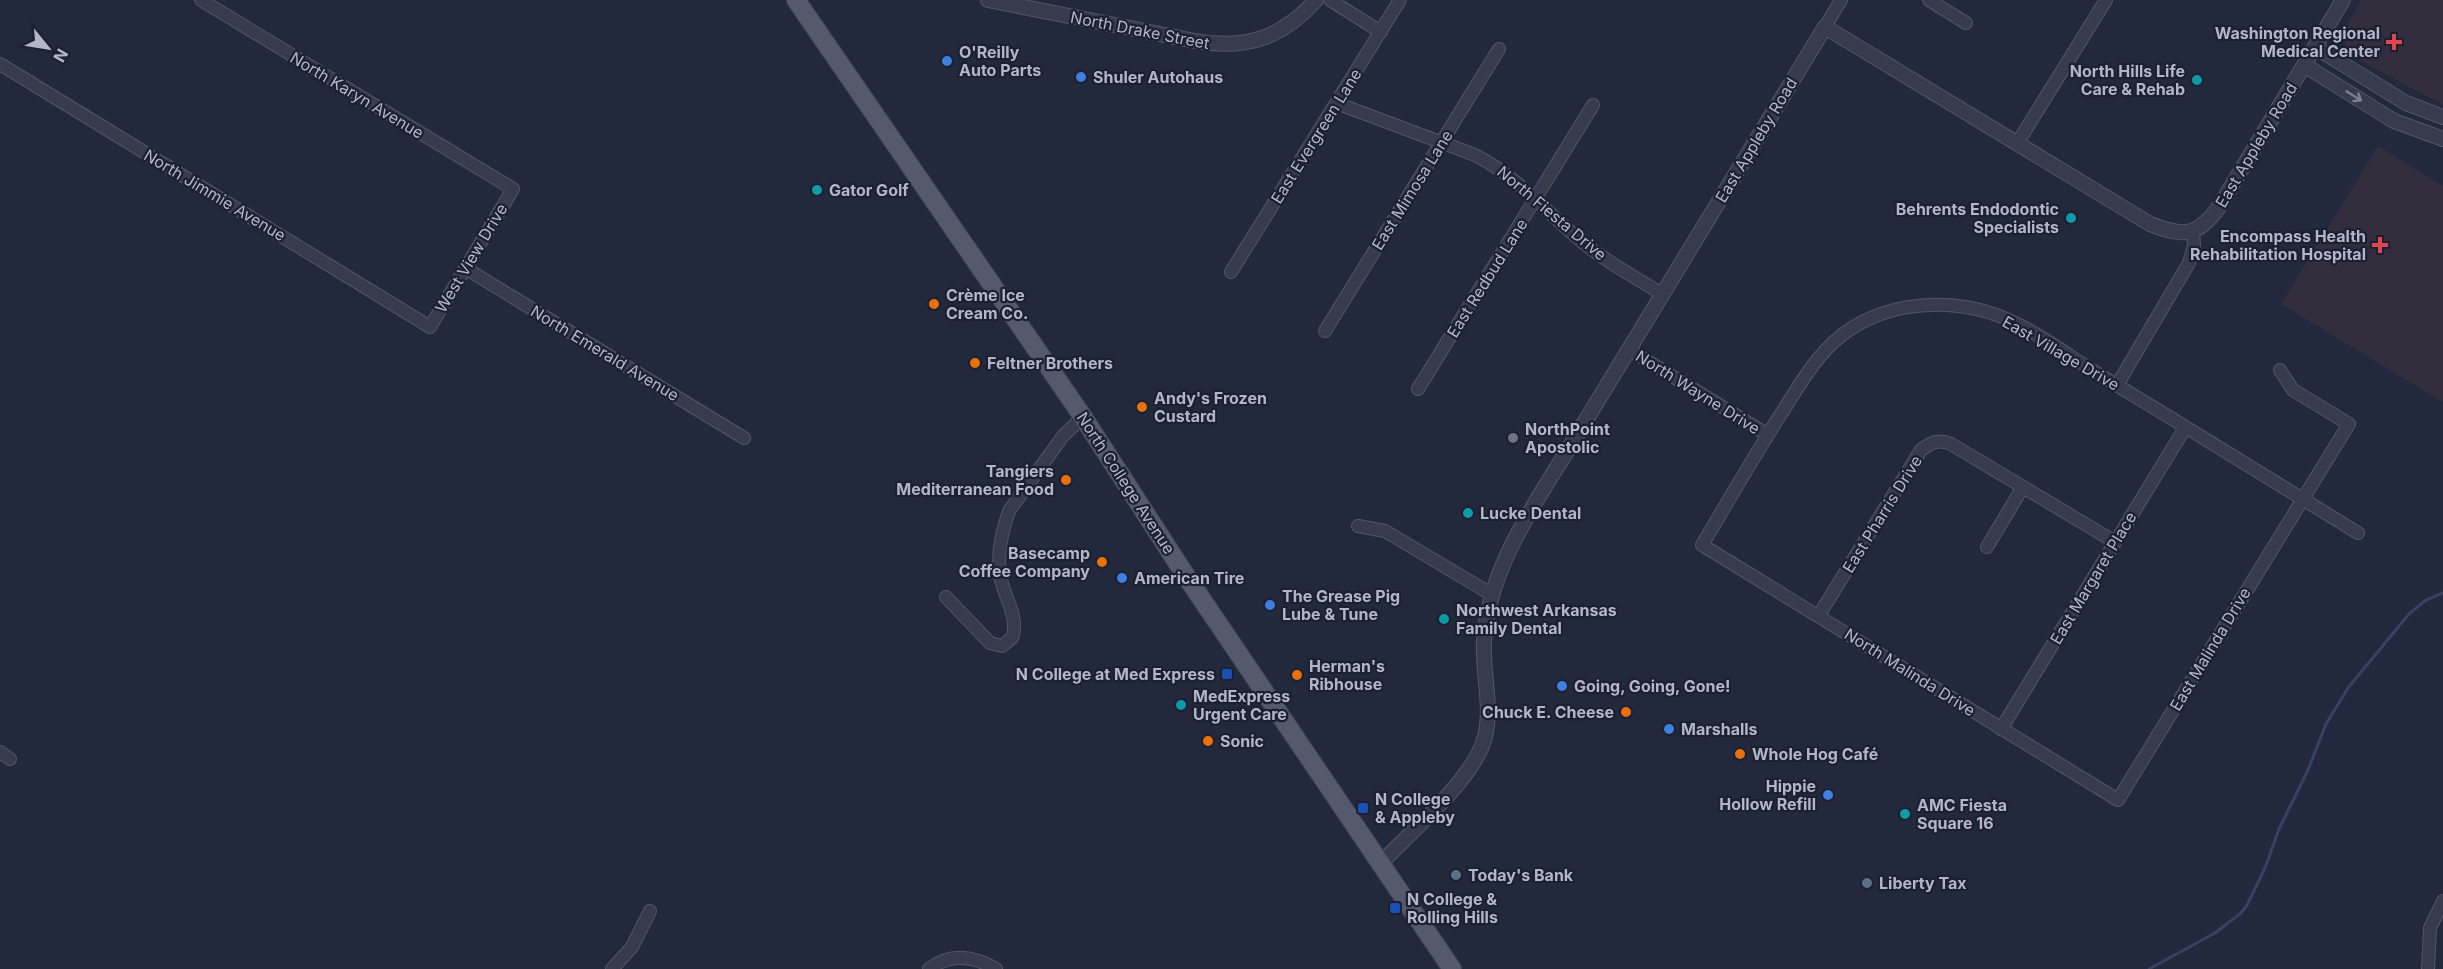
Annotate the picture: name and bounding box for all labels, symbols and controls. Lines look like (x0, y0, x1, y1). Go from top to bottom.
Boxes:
street label: North Drake Street (1069, 7, 1211, 53)
north arrow (18, 18, 78, 78)
place label: Washington Regional Medical Center (2215, 23, 2380, 61)
marker: Washington Regional Medical Center (2385, 33, 2403, 51)
place label: O'Reilly Auto Parts (959, 42, 1041, 80)
text: N (49, 45, 73, 66)
street label: North Karyn Avenue (287, 47, 427, 143)
marker: O'Reilly Auto Parts (940, 54, 954, 68)
place label: North Hills Life Care & Rehab (2070, 61, 2185, 99)
street label: East Evergreen Lane (1266, 65, 1366, 207)
place label: Shuler Autohaus (1093, 67, 1223, 87)
marker: Shuler Autohaus (1074, 70, 1088, 84)
marker: North Hills Life Care & Rehab (2190, 73, 2204, 87)
street label: East Appleby Road (1711, 74, 1801, 206)
street label: East Appleby Road (2211, 79, 2301, 211)
one-way arrow (2345, 90, 2362, 102)
street label: East Mimosa Lane (1367, 126, 1457, 254)
street label: North Jimmie Avenue (140, 145, 290, 245)
street label: North Fiesta Drive (1493, 161, 1611, 265)
place label: Gator Golf (829, 180, 909, 200)
marker: Gator Golf (810, 183, 824, 197)
place label: Behrents Endodontic Specialists (1896, 199, 2059, 237)
street label: West View Drive (431, 200, 511, 316)
marker: Behrents Endodontic Specialists (2064, 211, 2078, 225)
street label: East Redbud Lane (1442, 215, 1532, 341)
place label: Encompass Health Rehabilitation Hospital (2190, 226, 2366, 264)
marker: Encompass Health Rehabilitation Hospital (2371, 236, 2389, 254)
place label: Crème Ice Cream Co. (946, 285, 1028, 323)
marker: Crème Ice Cream Co. (927, 297, 941, 311)
street label: North Emerald Avenue (527, 301, 683, 405)
street label: East Village Drive (1999, 311, 2123, 395)
street label: North Wayne Drive (1632, 346, 1764, 438)
place label: Feltner Brothers (987, 353, 1113, 373)
marker: Feltner Brothers (968, 356, 982, 370)
place label: Andy's Frozen Custard (1154, 388, 1267, 426)
marker: Andy's Frozen Custard (1135, 400, 1149, 414)
street label: North College Avenue (1073, 408, 1179, 558)
place label: NorthPoint Apostolic (1525, 419, 1610, 457)
marker: NorthPoint Apostolic (1506, 431, 1520, 445)
street label: East Pharris Drive (1838, 452, 1926, 576)
place label: Tangiers Mediterranean Food (896, 461, 1054, 499)
marker: Tangiers Mediterranean Food (1059, 473, 1073, 487)
place label: Lucke Dental (1480, 503, 1581, 523)
marker: Lucke Dental (1461, 506, 1475, 520)
street label: East Margaret Place (2046, 508, 2140, 648)
place label: Basecamp Coffee Company (959, 543, 1090, 581)
marker: Basecamp Coffee Company (1095, 555, 1109, 569)
place label: American Tire (1134, 568, 1244, 588)
marker: American Tire (1115, 571, 1129, 585)
street label: East Malinda Drive (2165, 584, 2255, 714)
place label: The Grease Pig Lube & Tune (1282, 586, 1400, 624)
marker: The Grease Pig Lube & Tune (1263, 598, 1277, 612)
place label: Northwest Arkansas Family Dental (1456, 600, 1617, 638)
marker: Northwest Arkansas Family Dental (1437, 612, 1451, 626)
street label: North Malinda Drive (1841, 624, 1979, 720)
place label: Herman's Ribhouse (1309, 656, 1385, 694)
place label: N College at Med Express (1016, 664, 1215, 684)
marker: N College at Med Express (1220, 667, 1234, 681)
marker: Herman's Ribhouse (1290, 668, 1304, 682)
place label: Going, Going, Gone! (1574, 676, 1730, 696)
marker: Going, Going, Gone! (1555, 679, 1569, 693)
place label: MedExpress Urgent Care (1193, 686, 1290, 724)
marker: MedExpress Urgent Care (1174, 698, 1188, 712)
place label: Chuck E. Cheese (1482, 702, 1614, 722)
marker: Chuck E. Cheese (1619, 705, 1633, 719)
place label: Marshalls (1681, 719, 1758, 739)
marker: Marshalls (1662, 722, 1676, 736)
place label: Sonic (1220, 731, 1264, 751)
marker: Sonic (1201, 734, 1215, 748)
place label: Whole Hog Café (1752, 744, 1878, 764)
marker: Whole Hog Café (1733, 747, 1747, 761)
place label: Hippie Hollow Refill (1719, 776, 1816, 814)
marker: Hippie Hollow Refill (1821, 788, 1835, 802)
place label: N College & Appleby (1375, 789, 1455, 827)
place label: AMC Fiesta Square 16 (1917, 795, 2007, 833)
marker: N College & Appleby (1356, 801, 1370, 815)
marker: AMC Fiesta Square 16 (1898, 807, 1912, 821)
place label: Today's Bank (1468, 865, 1574, 885)
marker: Today's Bank (1449, 868, 1463, 882)
place label: Liberty Tax (1879, 873, 1967, 893)
marker: Liberty Tax (1860, 876, 1874, 890)
place label: N College & Rolling Hills (1407, 889, 1498, 927)
marker: N College & Rolling Hills (1388, 901, 1402, 915)

